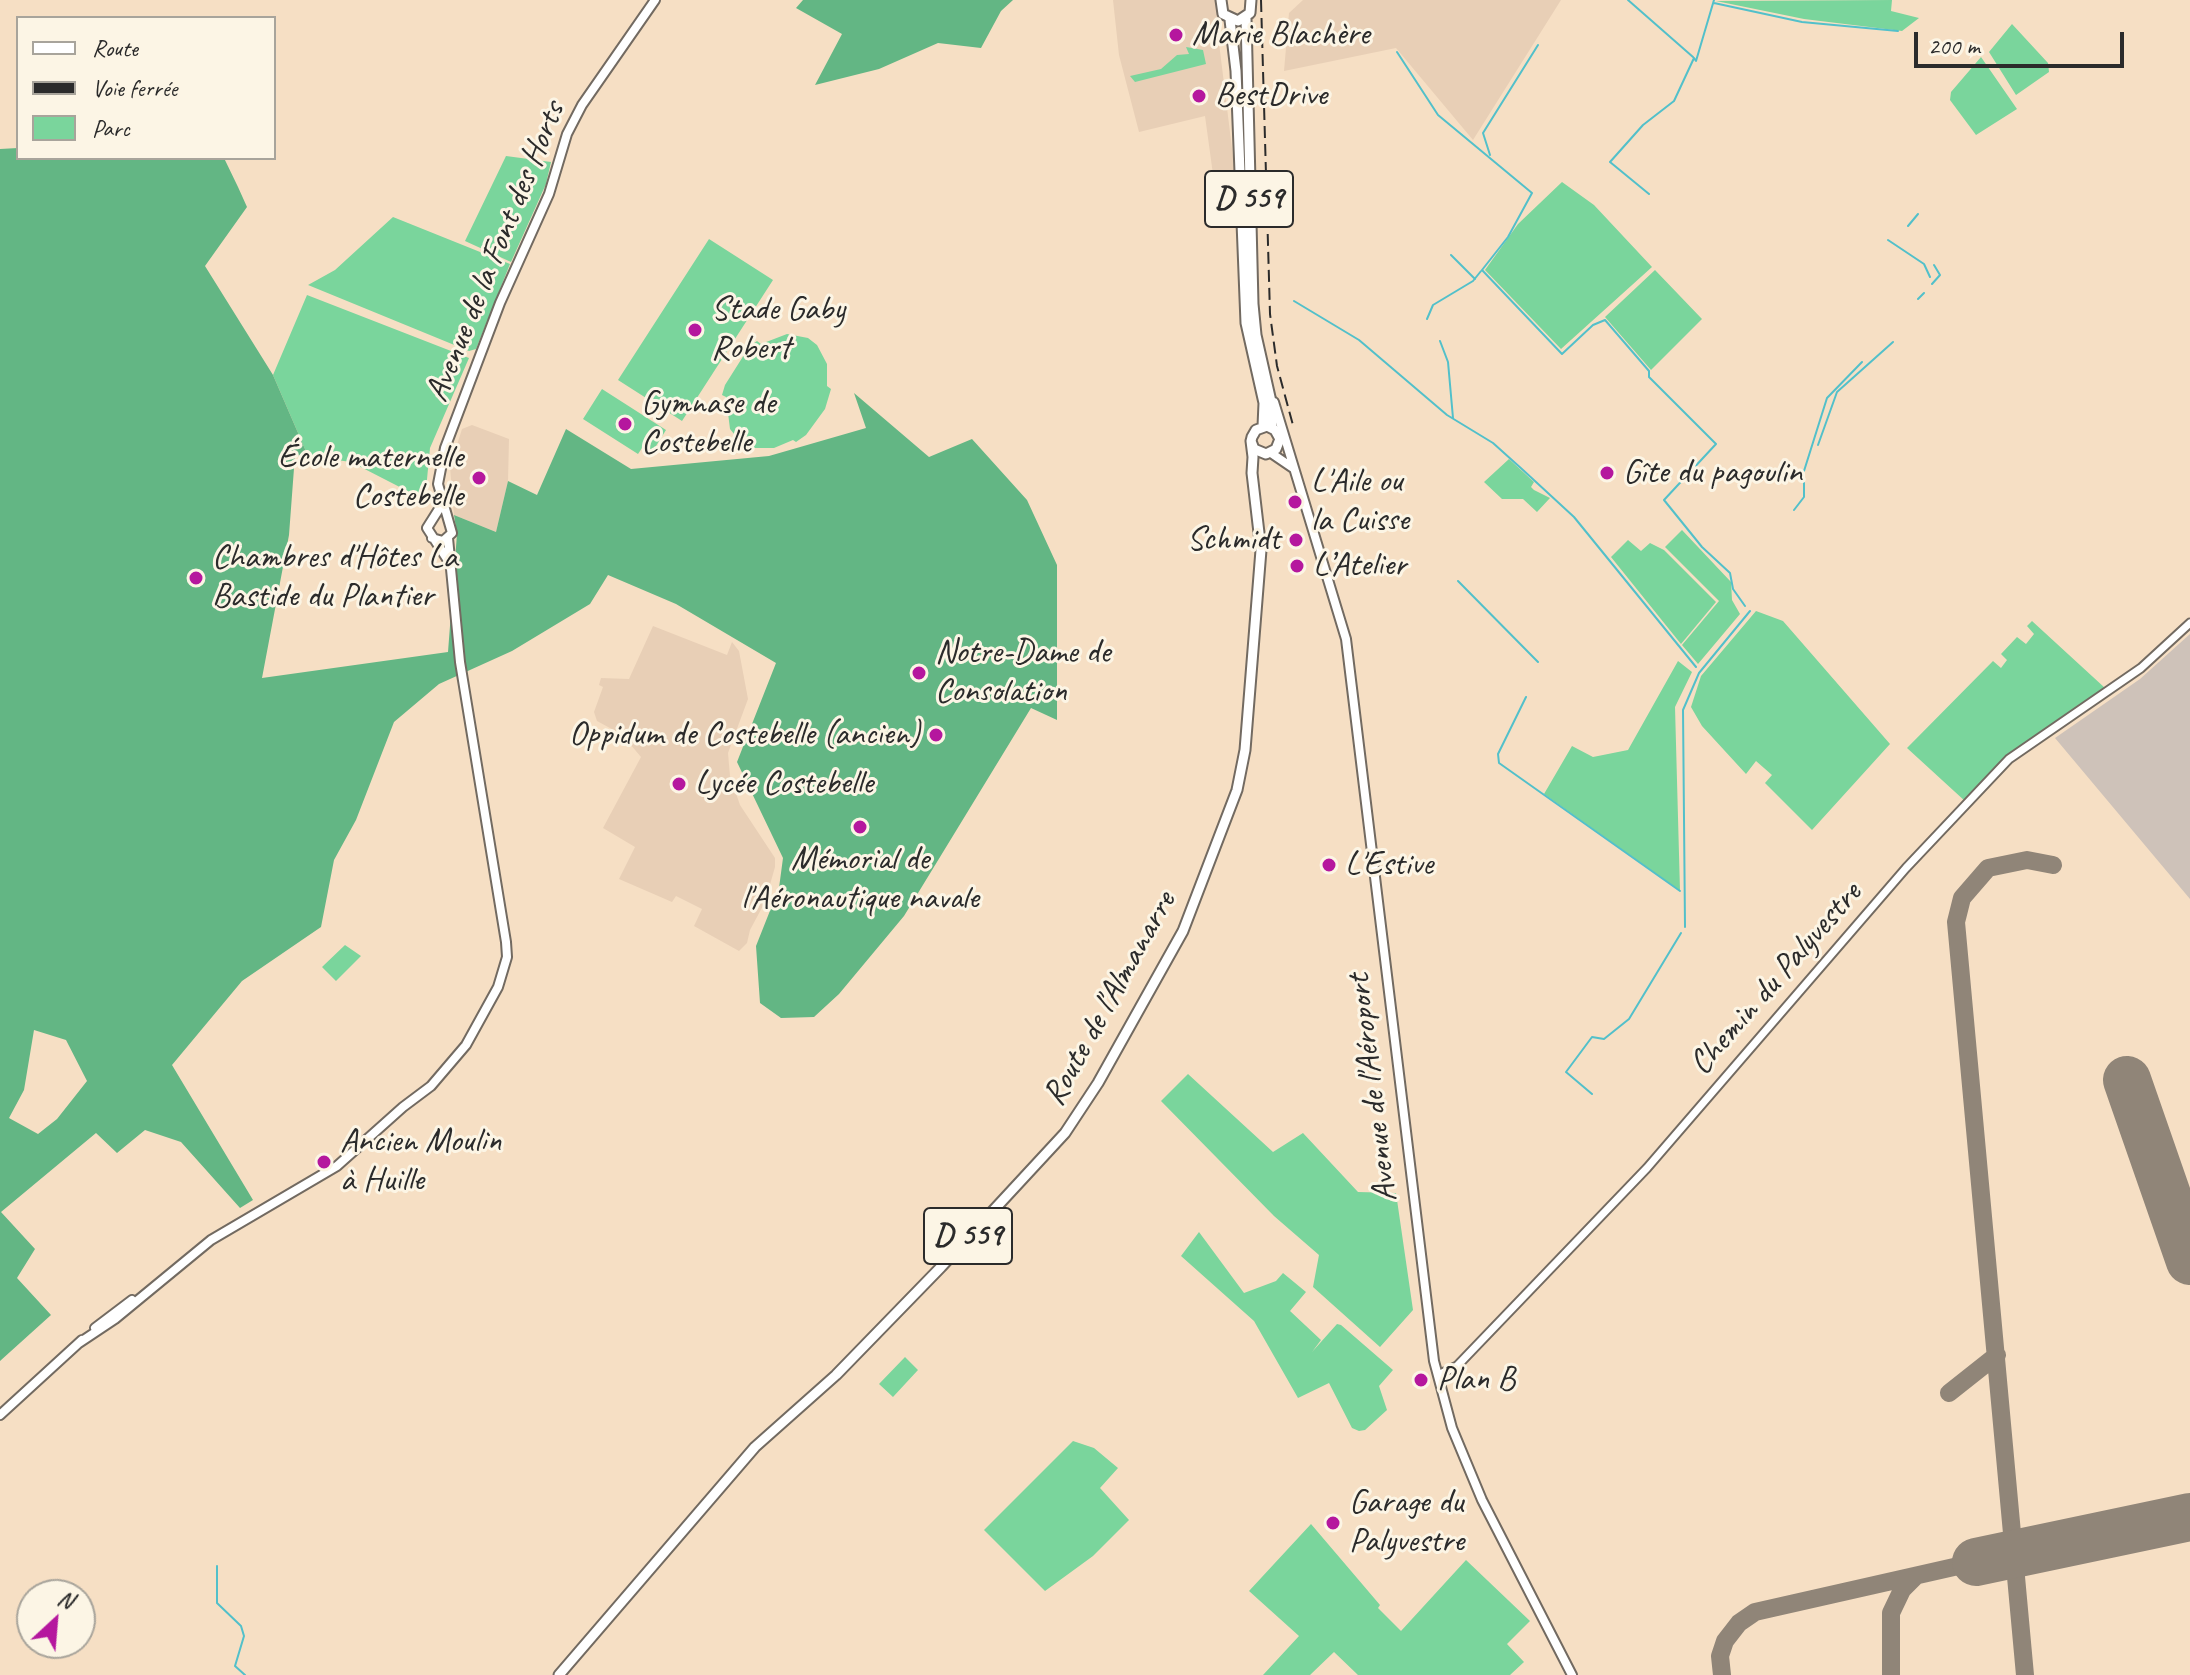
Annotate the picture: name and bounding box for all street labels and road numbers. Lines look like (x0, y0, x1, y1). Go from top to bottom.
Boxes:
street label: Avenue de la Font des Horts (417, 96, 575, 408)
road number: D 559 (1205, 171, 1293, 227)
street label: Chemin du Palyvestre (1681, 874, 1871, 1084)
street label: Route de l'Almanarre (1034, 885, 1186, 1113)
street label: Avenue de l'Aéroport (1339, 972, 1407, 1204)
road number: D 559 (924, 1208, 1012, 1264)

